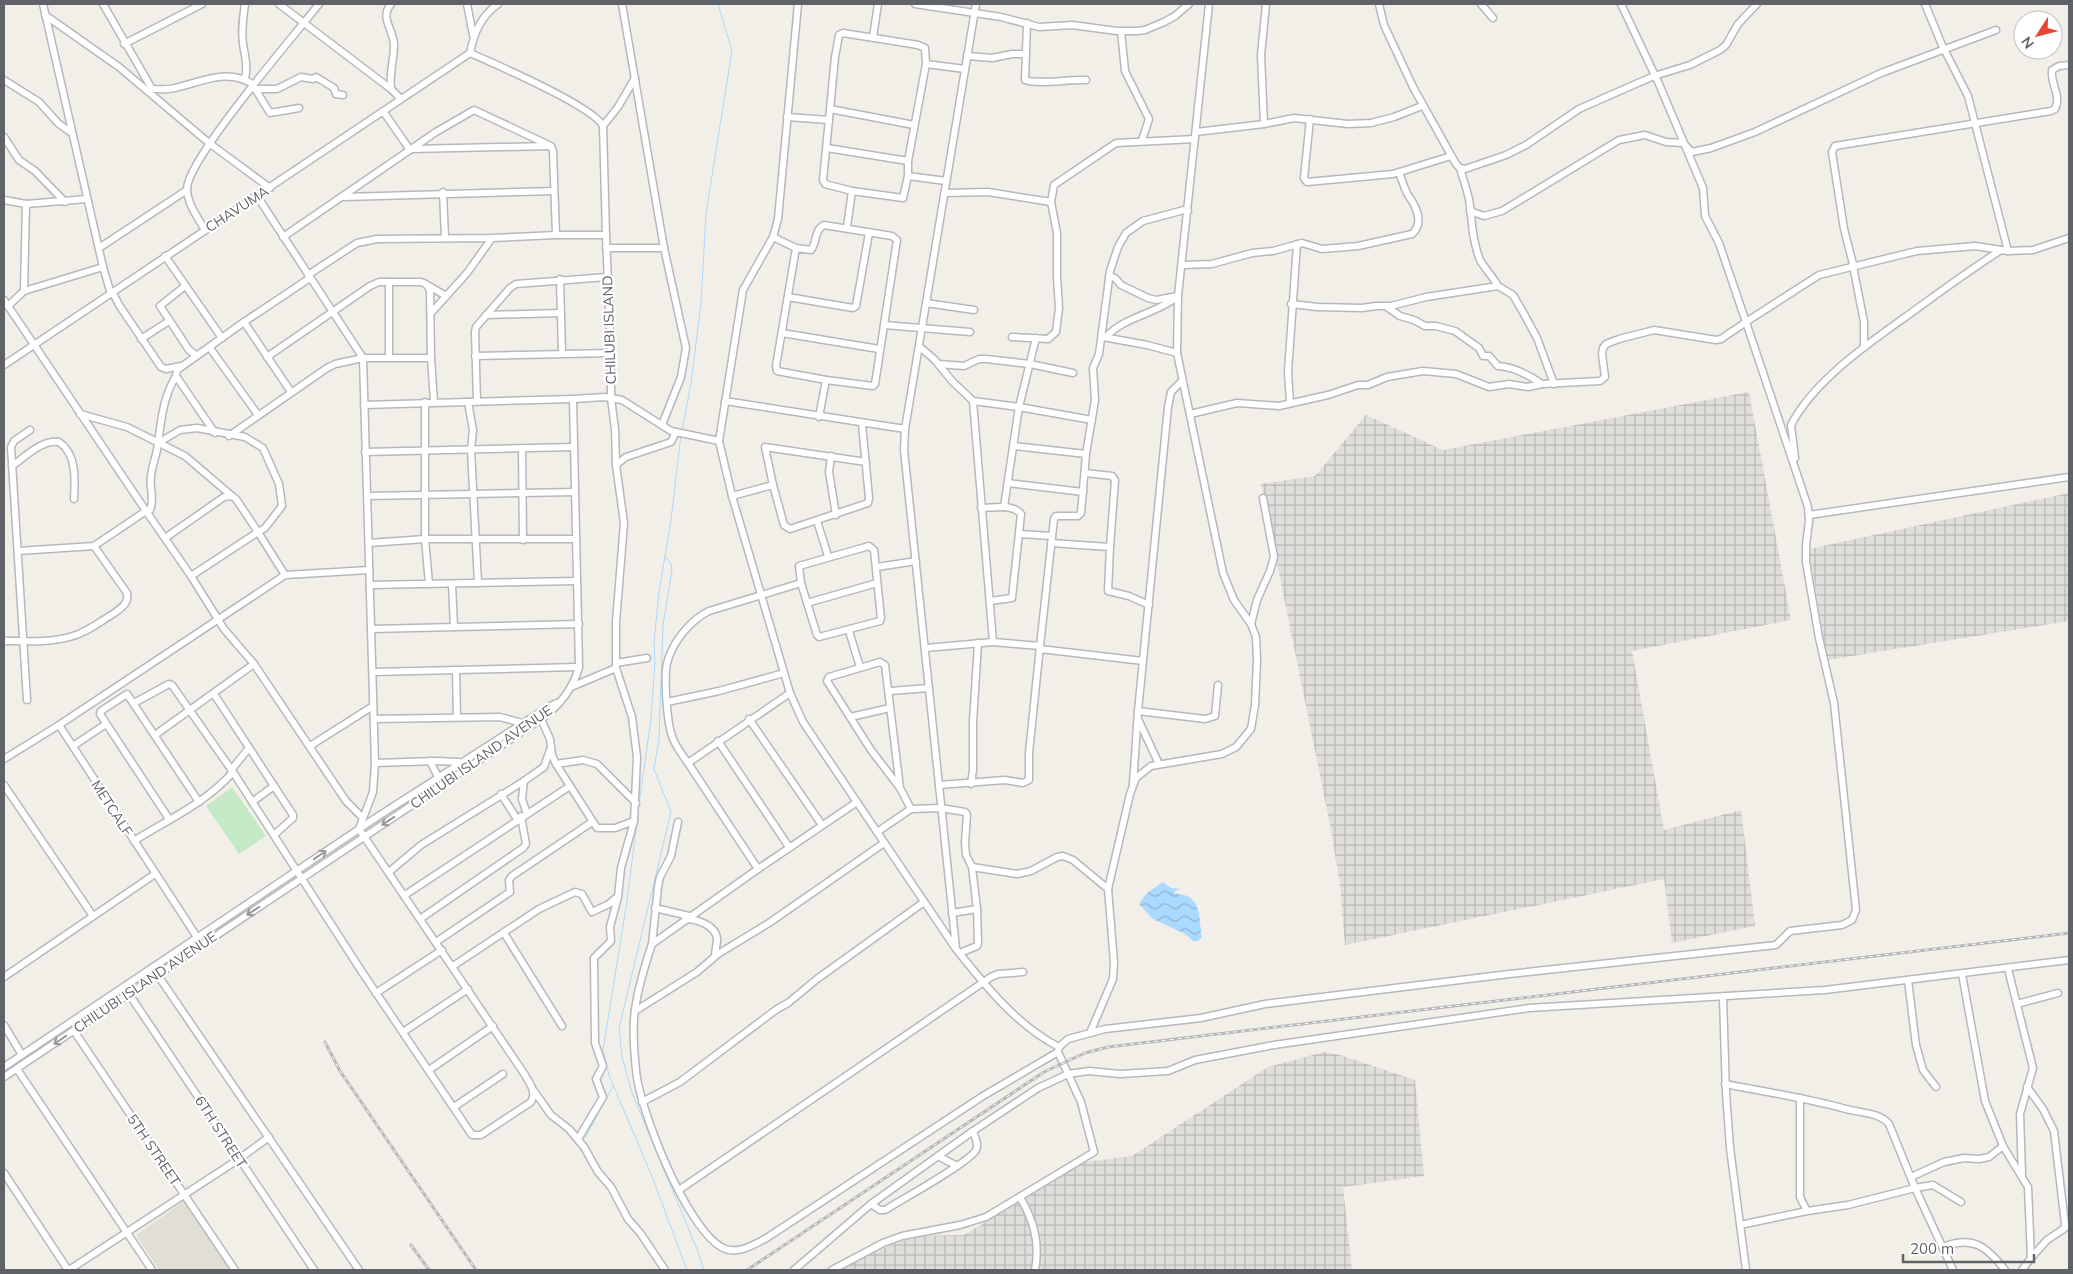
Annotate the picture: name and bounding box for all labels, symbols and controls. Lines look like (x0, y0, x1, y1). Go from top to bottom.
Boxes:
north arrow (2013, 10, 2063, 60)
text: N (2017, 33, 2038, 52)
street label: CHAVUMA (202, 181, 273, 236)
street label: CHILUBI ISLAND (598, 275, 620, 385)
street label: CHILUBI ISLAND AVENUE (407, 701, 555, 813)
street label: METCALF (87, 777, 137, 839)
one-way arrow (381, 815, 395, 826)
one-way arrow (313, 849, 327, 860)
one-way arrow (246, 906, 260, 916)
street label: CHILUBI ISLAND AVENUE (70, 927, 220, 1037)
one-way arrow (53, 1035, 67, 1045)
street label: 6TH STREET (191, 1092, 251, 1172)
street label: 5TH STREET (123, 1111, 185, 1190)
scale bar (1903, 1232, 2034, 1264)
text: 200 m (1910, 1239, 1954, 1258)

